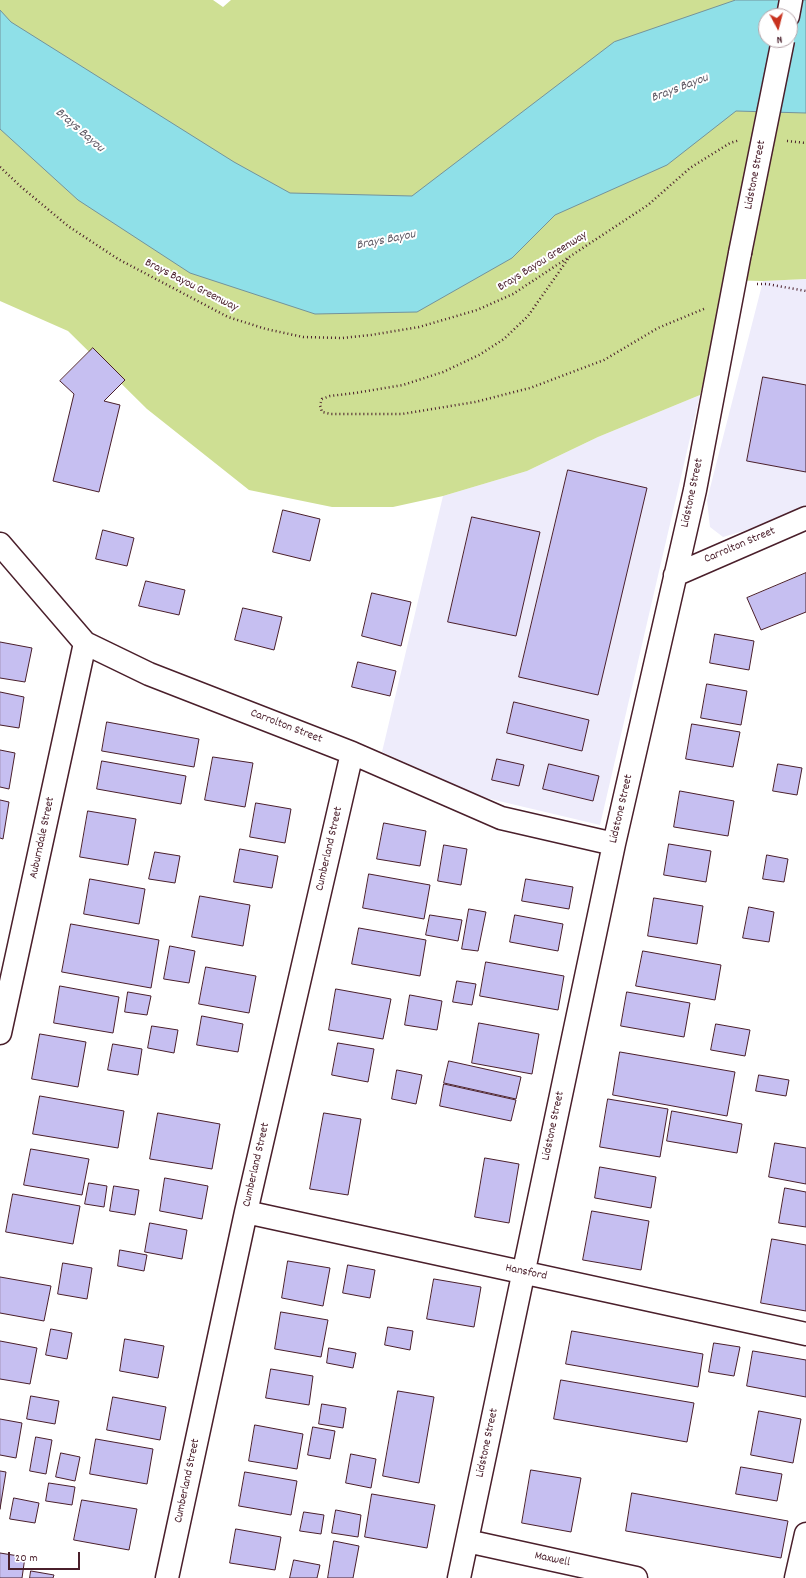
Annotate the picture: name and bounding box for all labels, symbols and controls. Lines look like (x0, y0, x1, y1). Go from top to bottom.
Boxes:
north arrow (758, 8, 798, 48)
text: N (776, 31, 783, 47)
water label: Brays Bayou (649, 71, 711, 107)
water label: Brays Bayou (51, 106, 107, 156)
street label: Lidstone Street (742, 139, 770, 211)
water label: Brays Bayou (355, 228, 417, 254)
street label: Brays Bayou Greenway (496, 229, 590, 295)
street label: Brays Bayou Greenway (142, 256, 240, 316)
street label: Lidstone Street (679, 457, 707, 529)
street label: Carrolton Street (702, 525, 778, 567)
street label: Carrolton Street (248, 707, 324, 747)
street label: Lidstone Street (607, 773, 637, 845)
street label: Auburndale Street (27, 796, 59, 880)
street label: Cumberland Street (313, 806, 347, 892)
street label: Lidstone Street (540, 1090, 568, 1162)
street label: Cumberland Street (240, 1122, 274, 1208)
street label: Hansford (504, 1262, 548, 1284)
street label: Lidstone Street (474, 1407, 502, 1479)
street label: Cumberland Street (172, 1438, 204, 1524)
scale bar (10, 1544, 82, 1570)
street label: Maxwell (533, 1549, 571, 1571)
text: 20 m (15, 1550, 38, 1567)

